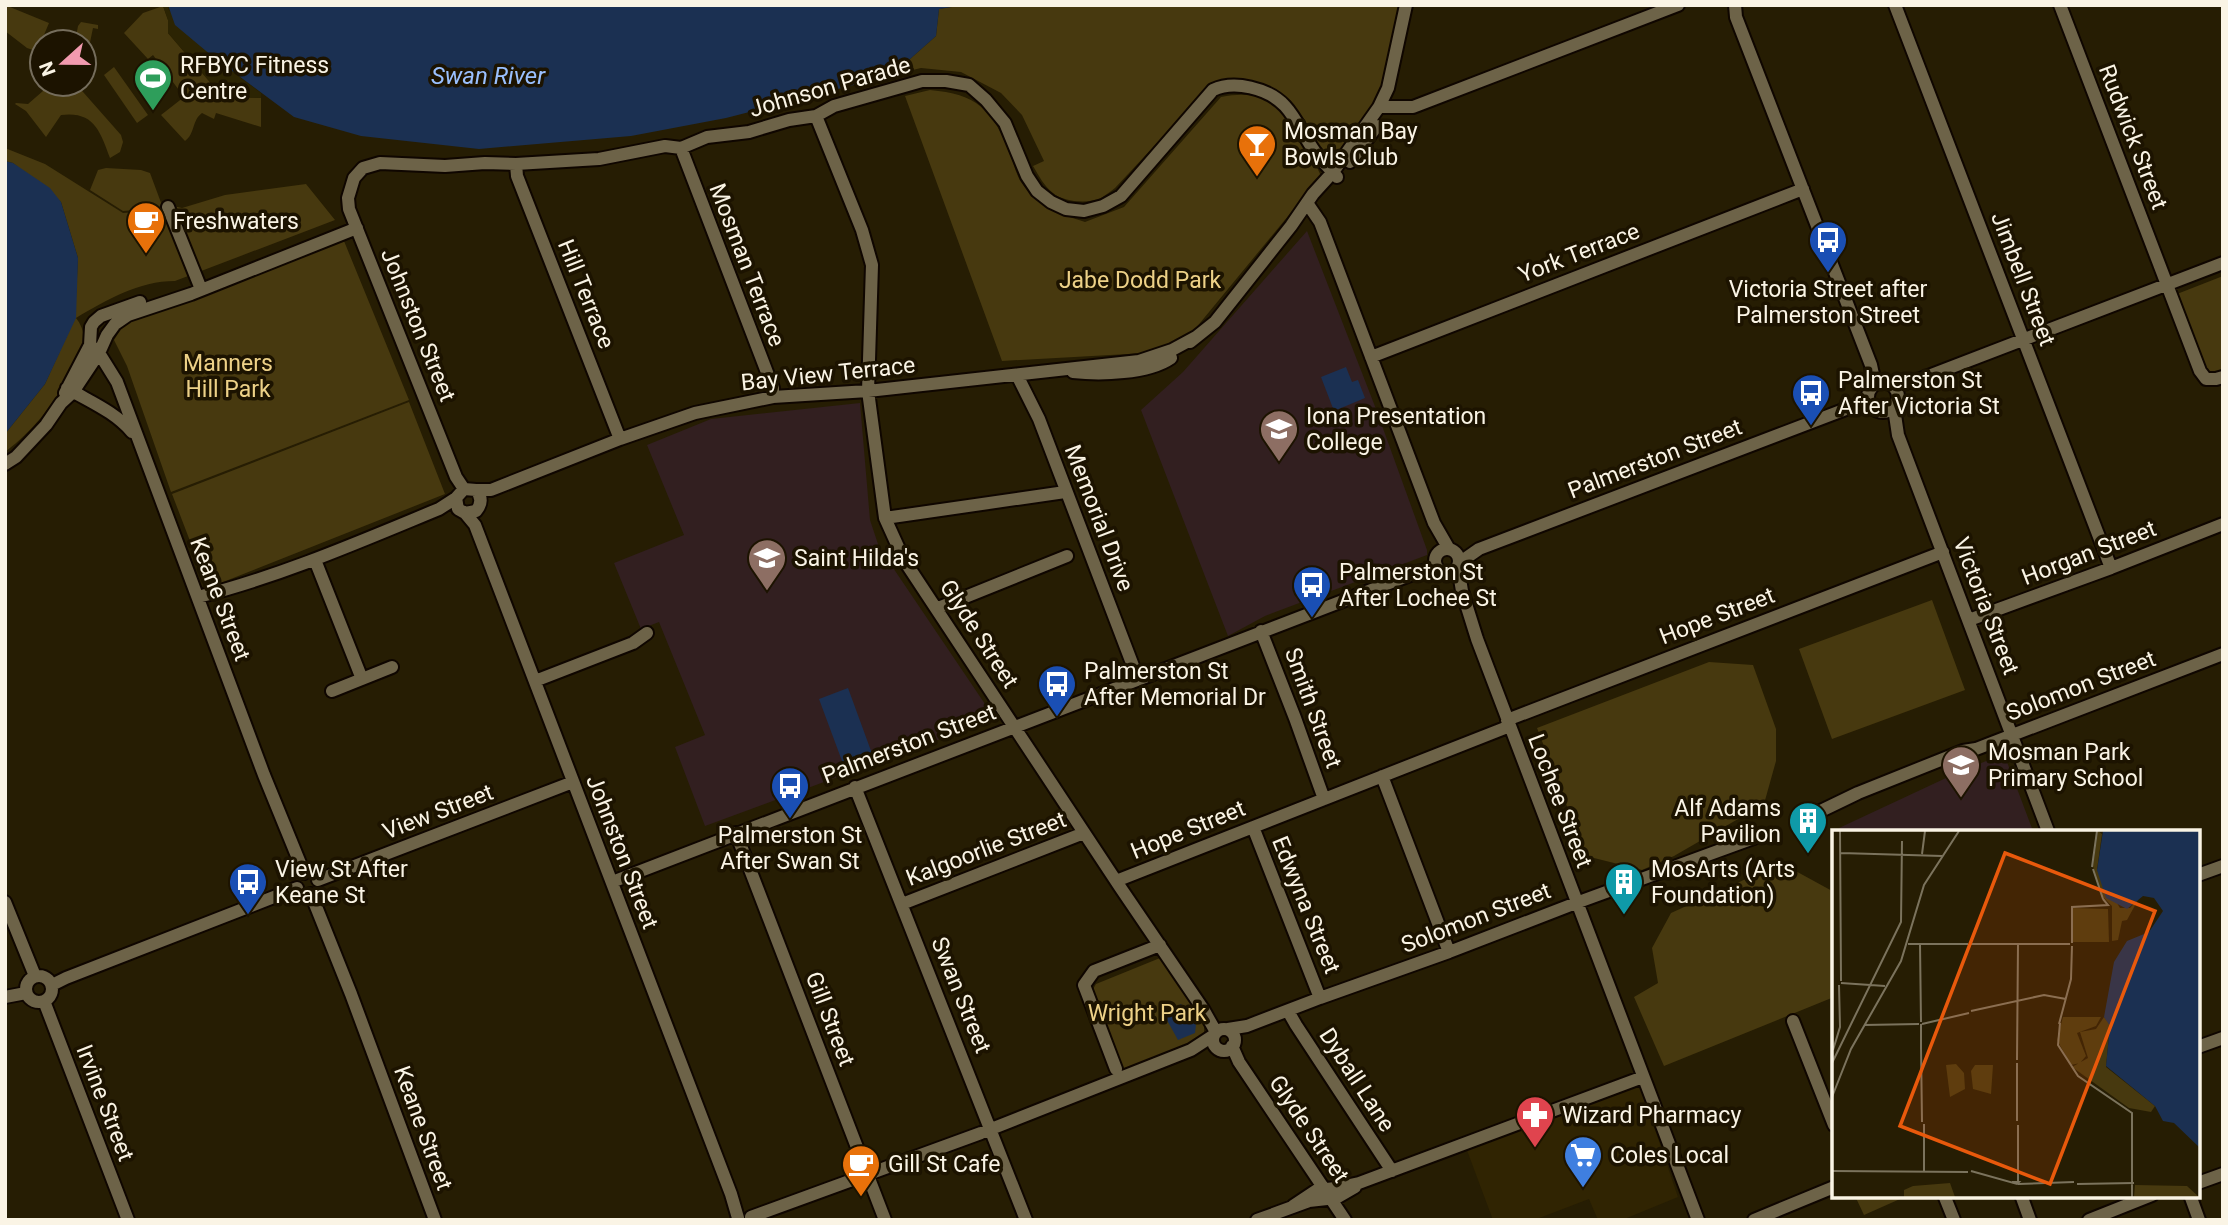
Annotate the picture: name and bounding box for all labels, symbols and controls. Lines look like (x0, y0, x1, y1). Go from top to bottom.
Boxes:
north arrow (28, 28, 98, 98)
street label: Johnson Parade (746, 51, 914, 123)
place label: RFBYC Fitness Centre (180, 52, 329, 105)
sports icon: RFBYC Fitness Centre (132, 57, 174, 112)
text: N (34, 59, 61, 79)
street label: Rudwick Street (2093, 61, 2173, 213)
water label: Swan River (431, 62, 546, 90)
place label: Mosman Bay Bowls Club (1284, 118, 1418, 171)
bar icon: Mosman Bay Bowls Club (1236, 123, 1278, 178)
street label: Mosman Terrace (704, 180, 790, 350)
cafe icon: Freshwaters (125, 200, 167, 255)
place label: Freshwaters (173, 208, 299, 235)
street label: Jimbell Street (1985, 208, 2061, 350)
street label: York Terrace (1515, 218, 1643, 288)
bus stop icon: Victoria Street after Palmerston Street (1807, 219, 1849, 274)
street label: Hill Terrace (552, 236, 620, 352)
street label: Johnston Street (375, 245, 461, 405)
park label: Jabe Dodd Park (1059, 267, 1221, 294)
place label: Victoria Street after Palmerston Street (1729, 276, 1928, 329)
park label: Manners Hill Park (183, 350, 273, 403)
street label: Bay View Terrace (740, 351, 916, 397)
place label: Palmerston St After Victoria St (1838, 367, 2000, 420)
bus stop icon: Palmerston St After Victoria St (1790, 372, 1832, 427)
place label: Iona Presentation College (1306, 403, 1486, 456)
school or university icon: Iona Presentation College (1258, 408, 1300, 463)
street label: Palmerston Street (1564, 413, 1746, 505)
street label: Memorial Drive (1059, 441, 1139, 595)
street label: Horgan Street (2018, 515, 2160, 591)
street label: Keane Street (184, 533, 256, 665)
street label: Victoria Street (1947, 533, 2025, 679)
school or university icon: Saint Hilda's (746, 537, 788, 592)
place label: Saint Hilda's (794, 545, 919, 572)
place label: Palmerston St After Lochee St (1339, 559, 1497, 612)
bus stop icon: Palmerston St After Lochee St (1291, 564, 1333, 619)
street label: Glyde Street (934, 575, 1024, 693)
street label: Hope Street (1656, 582, 1778, 650)
street label: Smith Street (1279, 644, 1347, 772)
street label: Solomon Street (2002, 645, 2160, 727)
place label: Palmerston St After Memorial Dr (1084, 658, 1266, 711)
bus stop icon: Palmerston St After Memorial Dr (1036, 663, 1078, 718)
street label: Palmerston Street (818, 698, 1000, 790)
street label: Lochee Street (1522, 730, 1598, 872)
place label: Mosman Park Primary School (1988, 739, 2143, 792)
school or university icon: Mosman Park Primary School (1940, 744, 1982, 799)
bus stop icon: Palmerston St After Swan St (769, 765, 811, 820)
street label: Johnston Street (580, 771, 664, 933)
street label: View Street (379, 779, 497, 845)
street label: Hope Street (1127, 795, 1249, 865)
place label: Alf Adams Pavilion (1674, 795, 1781, 848)
building icon: Alf Adams Pavilion (1787, 800, 1829, 855)
street label: Kalgoorlie Street (902, 806, 1070, 892)
place label: Palmerston St After Swan St (718, 822, 862, 875)
inset map (1832, 830, 2200, 1197)
street label: Edwyna Street (1266, 832, 1346, 978)
place label: View St After Keane St (275, 856, 408, 909)
place label: MosArts (Arts Foundation) (1651, 856, 1795, 909)
bus stop icon: View St After Keane St (227, 861, 269, 916)
building icon: MosArts (Arts Foundation) (1603, 861, 1645, 916)
street label: Solomon Street (1397, 877, 1555, 959)
street label: Swan Street (926, 933, 996, 1057)
street label: Gill Street (800, 968, 860, 1070)
park label: Wright Park (1088, 1000, 1207, 1027)
street label: Dyball Lane (1314, 1023, 1400, 1137)
street label: Irvine Street (70, 1041, 140, 1165)
street label: Keane Street (388, 1062, 458, 1194)
street label: Glyde Street (1263, 1070, 1355, 1188)
pharmacy icon: Wizard Pharmacy (1514, 1094, 1556, 1149)
place label: Wizard Pharmacy (1562, 1102, 1741, 1129)
supermarket icon: Coles Local (1562, 1134, 1604, 1189)
place label: Coles Local (1610, 1142, 1729, 1169)
cafe icon: Gill St Cafe (840, 1143, 882, 1198)
place label: Gill St Cafe (888, 1151, 1000, 1178)

